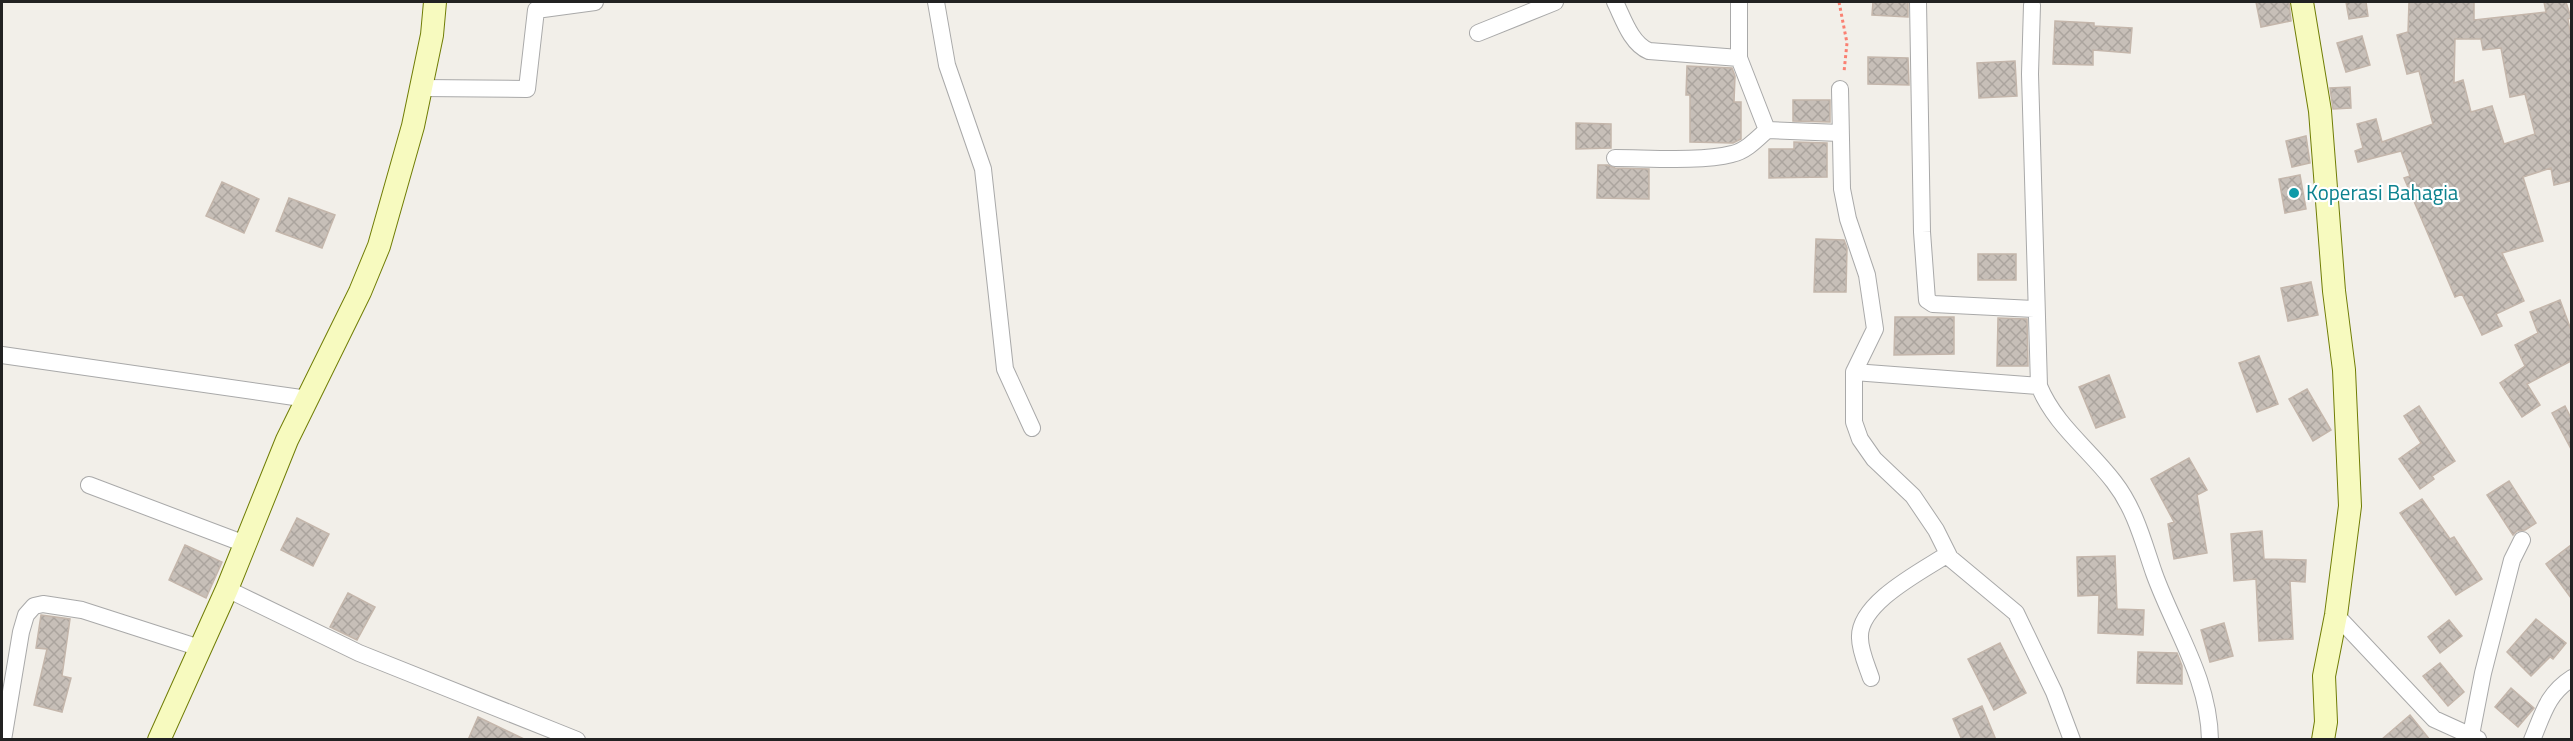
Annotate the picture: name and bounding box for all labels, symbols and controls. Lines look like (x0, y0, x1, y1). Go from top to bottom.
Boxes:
place label: Koperasi Bahagia (2306, 176, 2459, 208)
marker: Koperasi Bahagia (2287, 186, 2301, 200)

